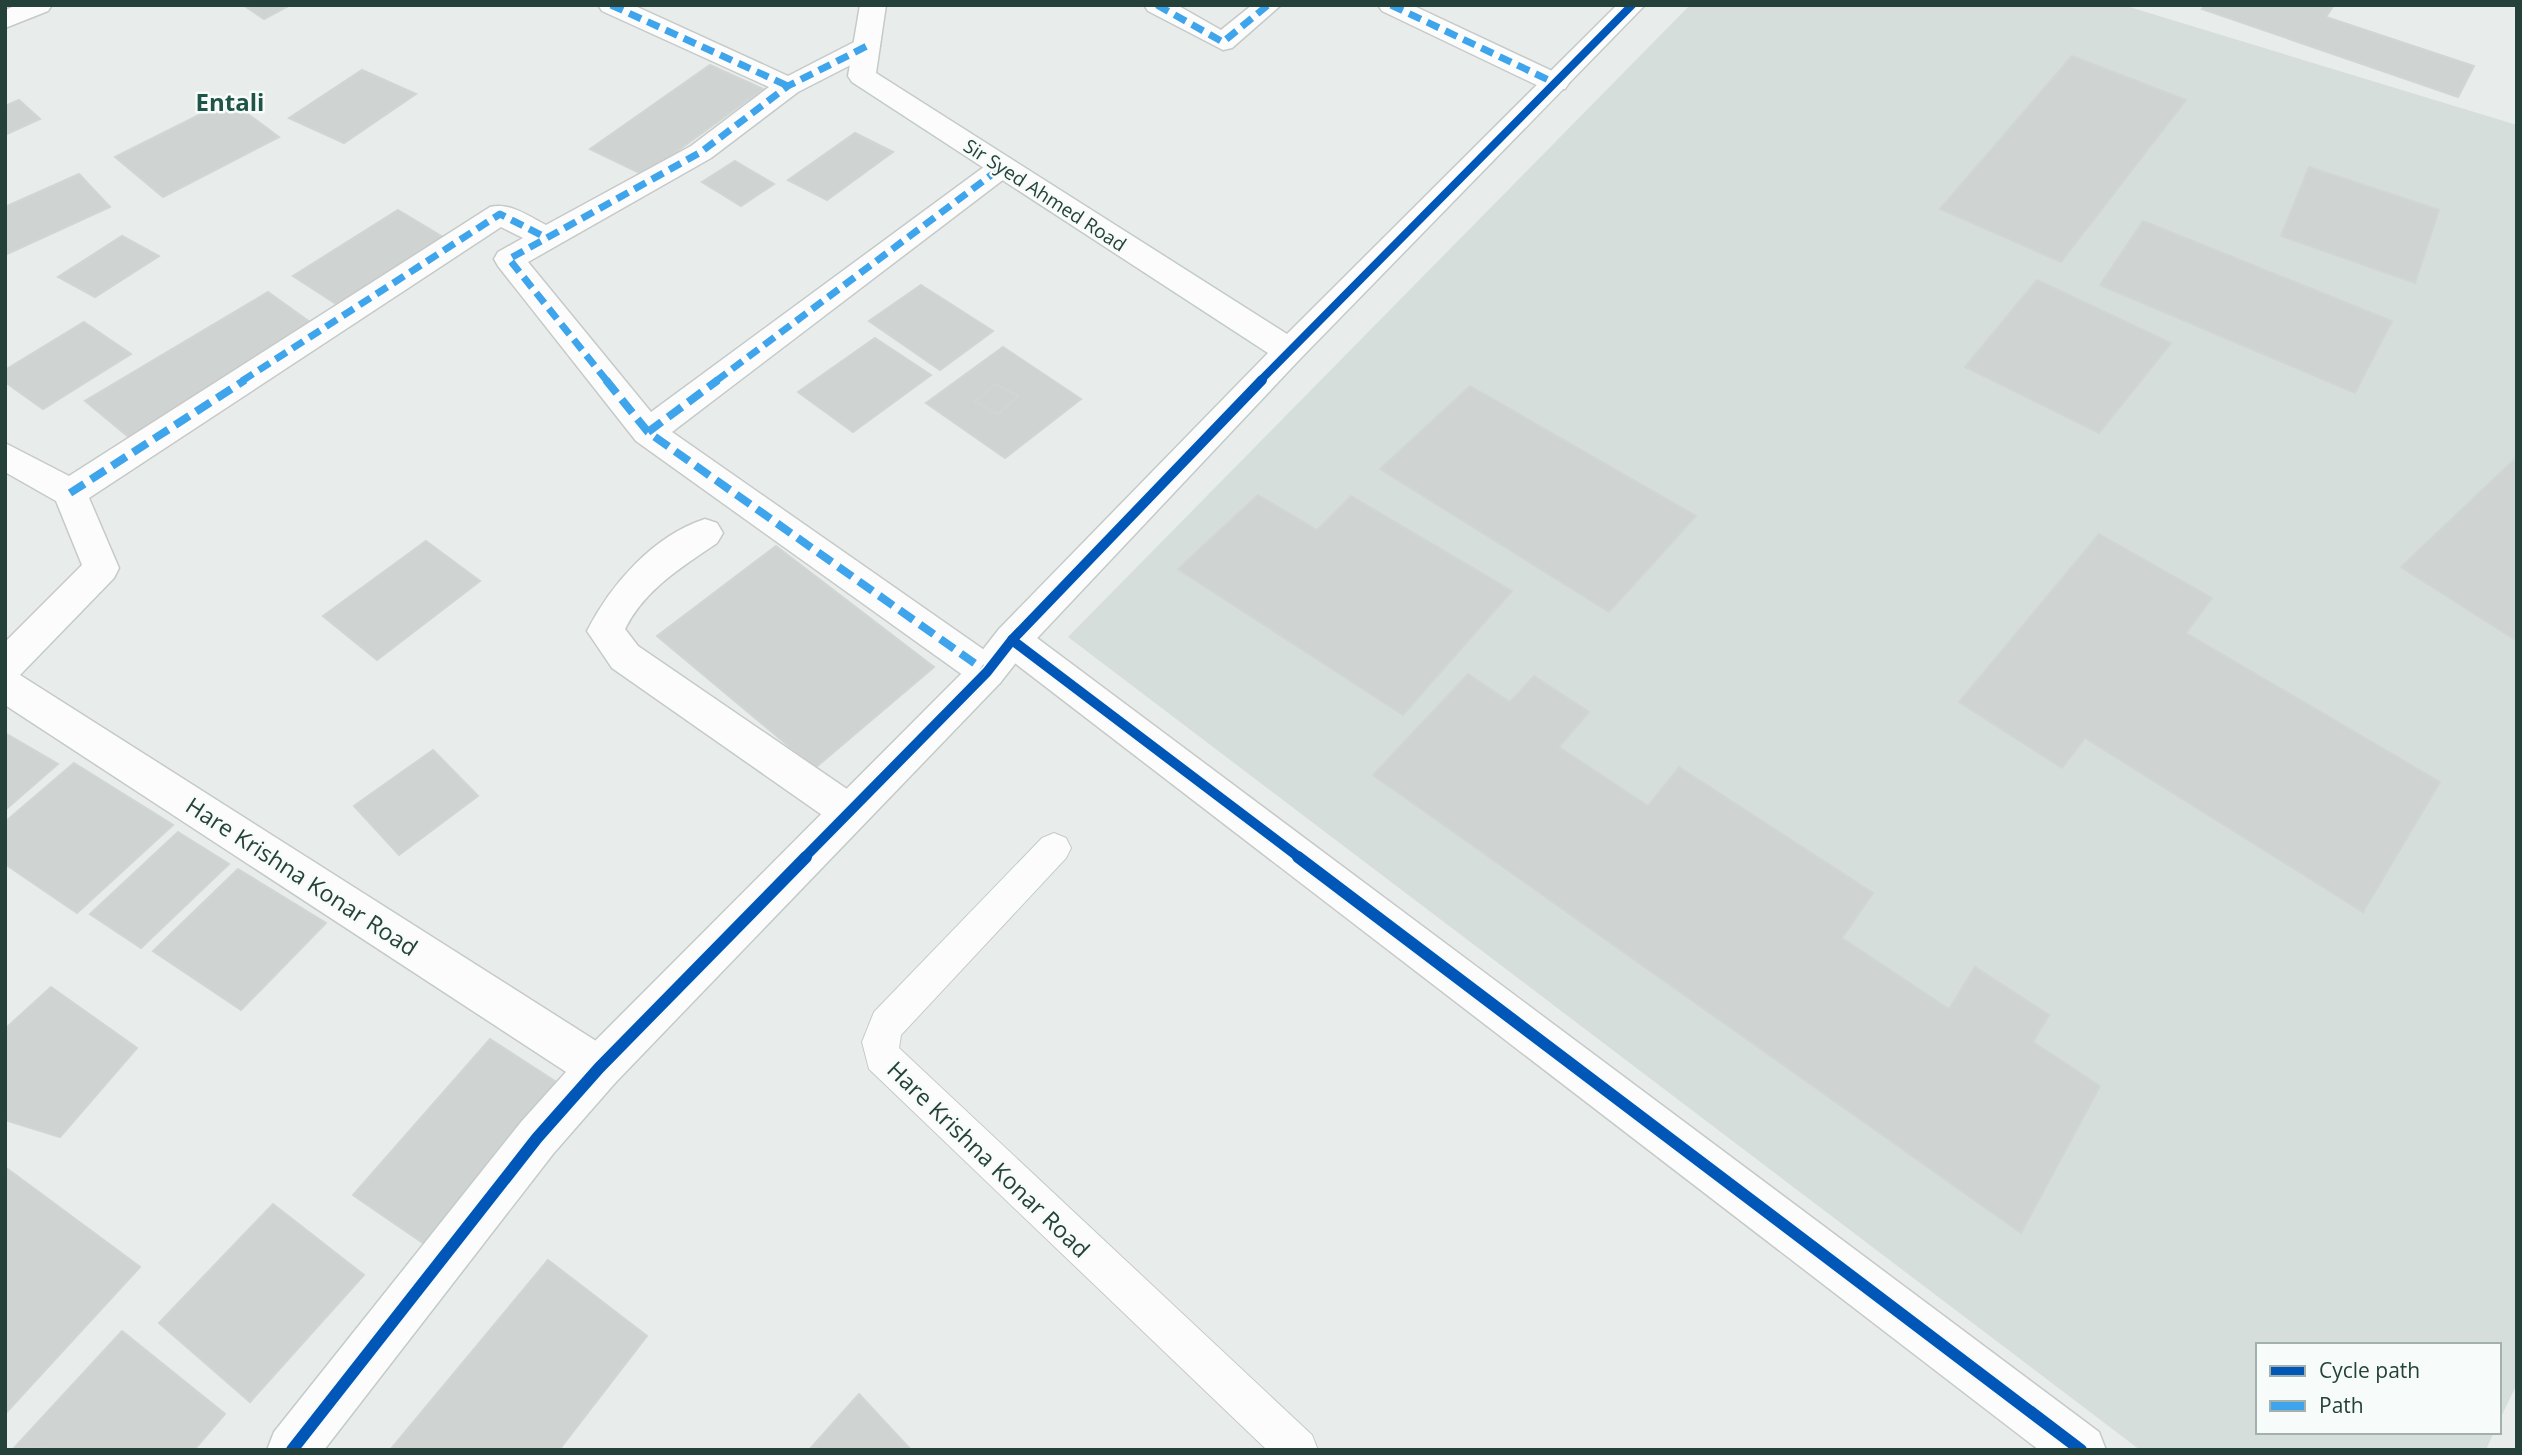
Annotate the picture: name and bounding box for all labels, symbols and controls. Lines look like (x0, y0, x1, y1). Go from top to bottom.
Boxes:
district label: Entali (196, 85, 264, 118)
street label: Sir Syed Ahmed Road (959, 133, 1131, 257)
street label: Hare Krishna Konar Road (180, 789, 424, 963)
street label: Hare Krishna Konar Road (881, 1054, 1097, 1264)
legend (2256, 1343, 2501, 1434)
text: Cycle path (2319, 1356, 2420, 1384)
text: Path (2319, 1391, 2364, 1419)

